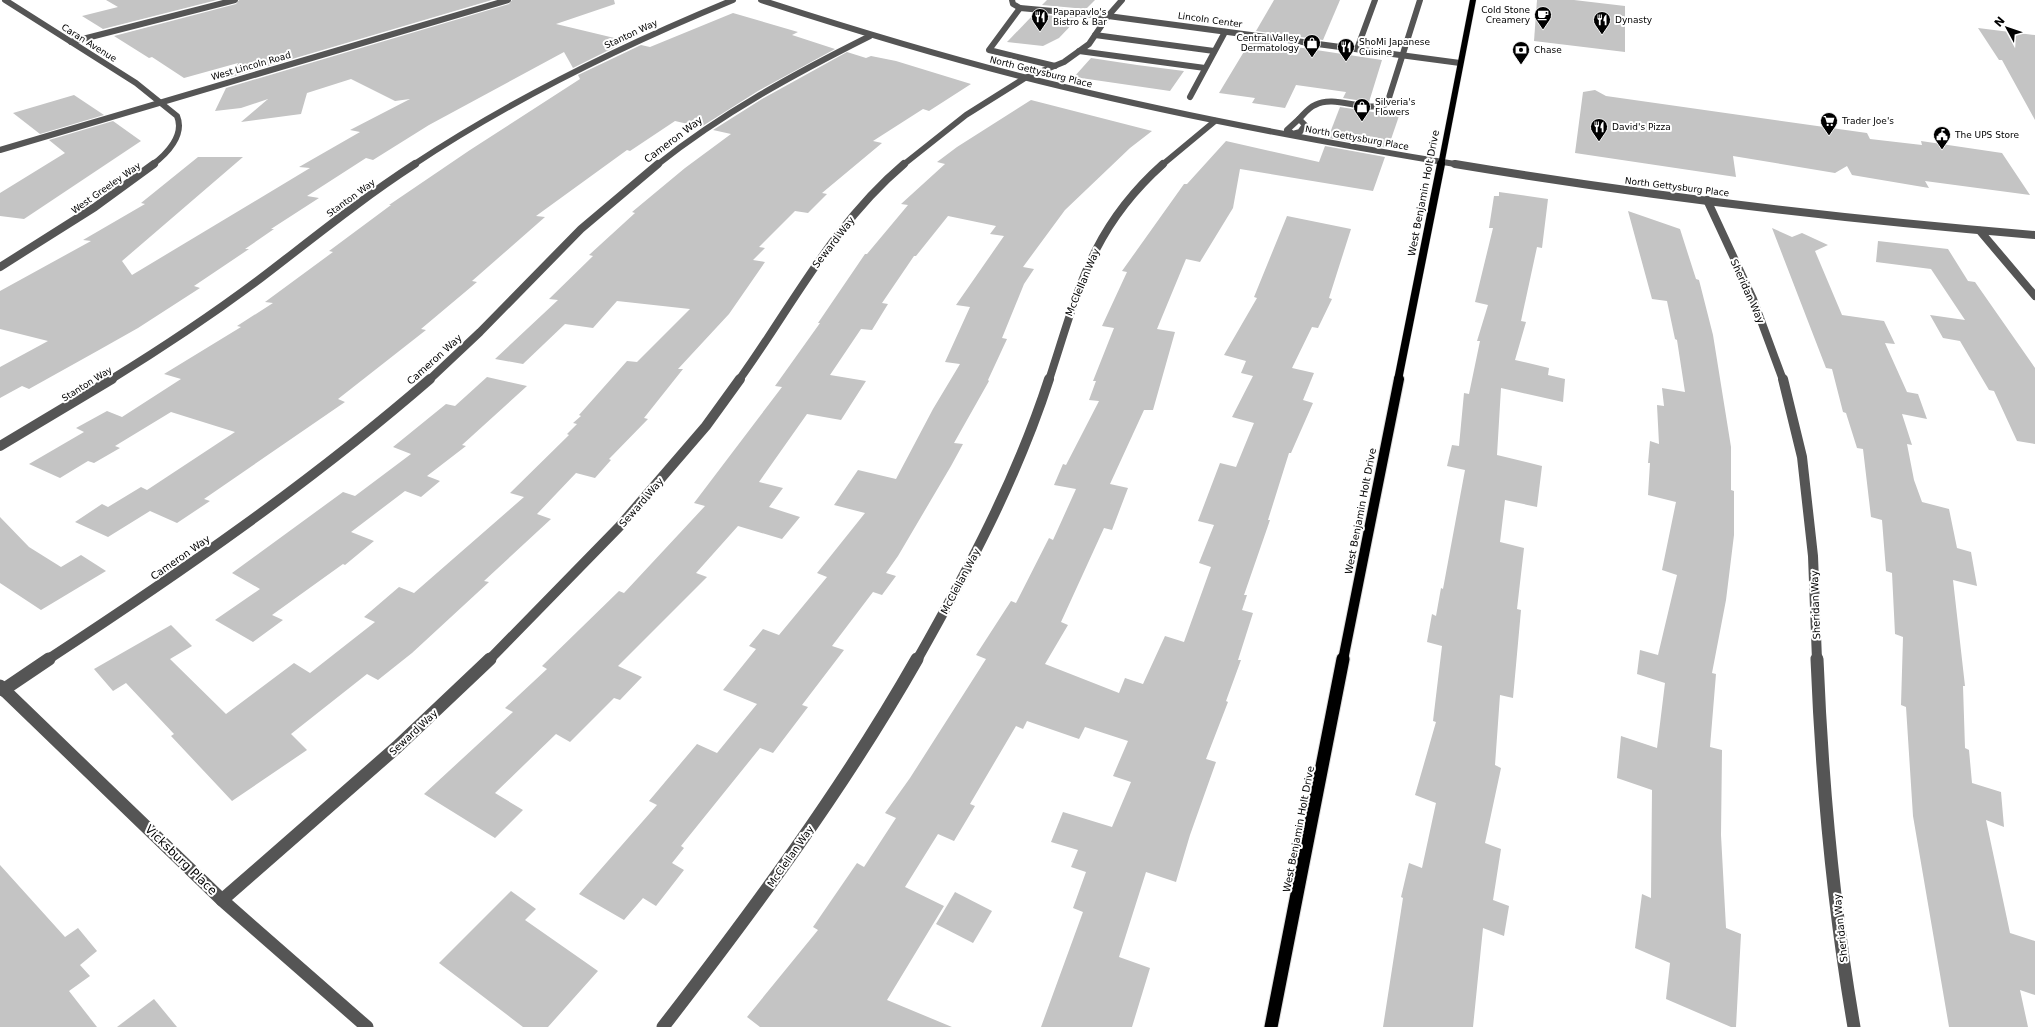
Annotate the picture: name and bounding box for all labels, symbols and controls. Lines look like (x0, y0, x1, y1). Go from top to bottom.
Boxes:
place label: Cold Stone Creamery (1481, 5, 1531, 25)
cafe icon: Cold Stone Creamery (1533, 5, 1553, 30)
restaurant icon: Papapavlo's Bistro & Bar (1030, 7, 1050, 32)
place label: Papapavlo's Bistro & Bar (1053, 7, 1107, 27)
north arrow (1987, 8, 2027, 48)
restaurant icon: Dynasty (1592, 10, 1612, 35)
street label: Lincoln Center (1177, 11, 1243, 30)
text: N (1992, 14, 2008, 30)
place label: Dynasty (1615, 15, 1653, 25)
street label: Stanton Way (603, 17, 660, 51)
street label: Caran Avenue (60, 22, 119, 64)
place label: Central Valley Dermatology (1237, 33, 1300, 53)
shop icon: Central Valley Dermatology (1302, 33, 1322, 58)
restaurant icon: ShoMi Japanese Cuisine (1336, 37, 1356, 62)
place label: ShoMi Japanese Cuisine (1359, 37, 1430, 57)
bank icon: Chase (1511, 40, 1531, 65)
place label: Chase (1534, 45, 1562, 55)
street label: West Lincoln Road (210, 50, 292, 82)
street label: North Gettysburg Place (989, 54, 1094, 90)
shop icon: Silveria's Flowers (1352, 97, 1372, 122)
place label: Silveria's Flowers (1375, 97, 1416, 117)
supermarket icon: Trader Joe's (1819, 111, 1839, 136)
street label: Cameron Way (642, 114, 705, 165)
place label: Trader Joe's (1841, 116, 1894, 126)
restaurant icon: David's Pizza (1589, 117, 1609, 142)
place label: David's Pizza (1612, 122, 1671, 132)
street label: North Gettysburg Place (1304, 124, 1410, 152)
public building icon: The UPS Store (1932, 125, 1952, 150)
street label: West Benjamin Holt Drive (1406, 129, 1441, 257)
place label: The UPS Store (1954, 130, 2019, 140)
street label: West Greeley Way (70, 160, 143, 216)
street label: North Gettysburg Place (1624, 176, 1730, 198)
street label: Stanton Way (325, 177, 378, 219)
street label: Seward Way (810, 215, 857, 270)
street label: McClellan Way (1063, 247, 1102, 318)
street label: Sheridan Way (1728, 257, 1767, 325)
street label: Cameron Way (405, 332, 464, 387)
street label: Stanton Way (60, 364, 114, 403)
street label: West Benjamin Holt Drive (1343, 447, 1378, 575)
street label: Seward Way (617, 475, 666, 529)
street label: Cameron Way (149, 533, 212, 582)
street label: McClellan Way (939, 547, 982, 616)
street label: Sheridan Way (1809, 570, 1822, 640)
street label: Seward Way (387, 707, 440, 757)
street label: West Benjamin Holt Drive (1281, 765, 1316, 893)
street label: Vicksburg Place (142, 822, 220, 898)
street label: McClellan Way (765, 823, 816, 889)
street label: Sheridan Way (1831, 893, 1850, 963)

